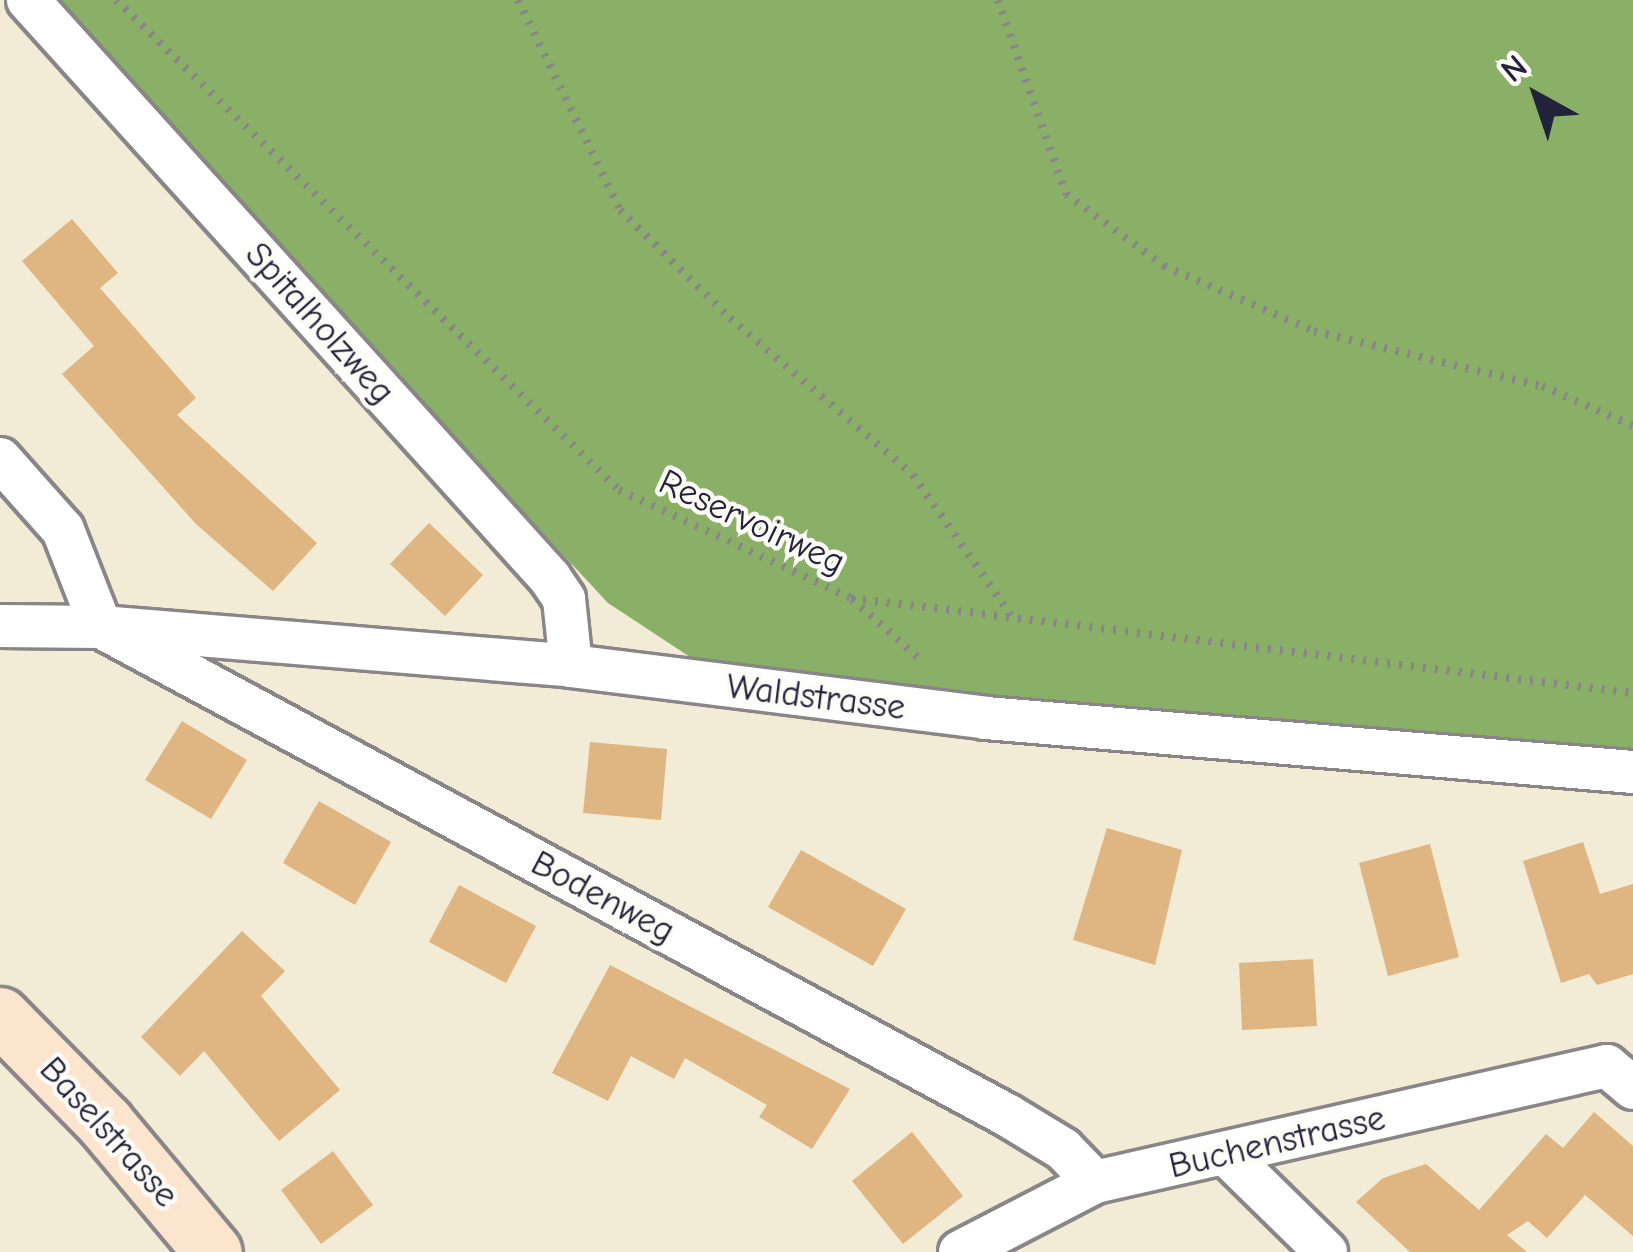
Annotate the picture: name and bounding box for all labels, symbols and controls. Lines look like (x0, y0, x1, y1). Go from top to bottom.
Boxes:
north arrow (1477, 36, 1597, 156)
text: N (1493, 47, 1534, 90)
street label: Spitalholzweg (236, 233, 404, 413)
street label: Reservoirweg (652, 460, 852, 584)
street label: Waldstrasse (724, 665, 908, 729)
street label: Bodenweg (524, 841, 682, 953)
street label: Baselstrasse (30, 1048, 188, 1216)
street label: Buchenstrasse (1165, 1096, 1389, 1188)

